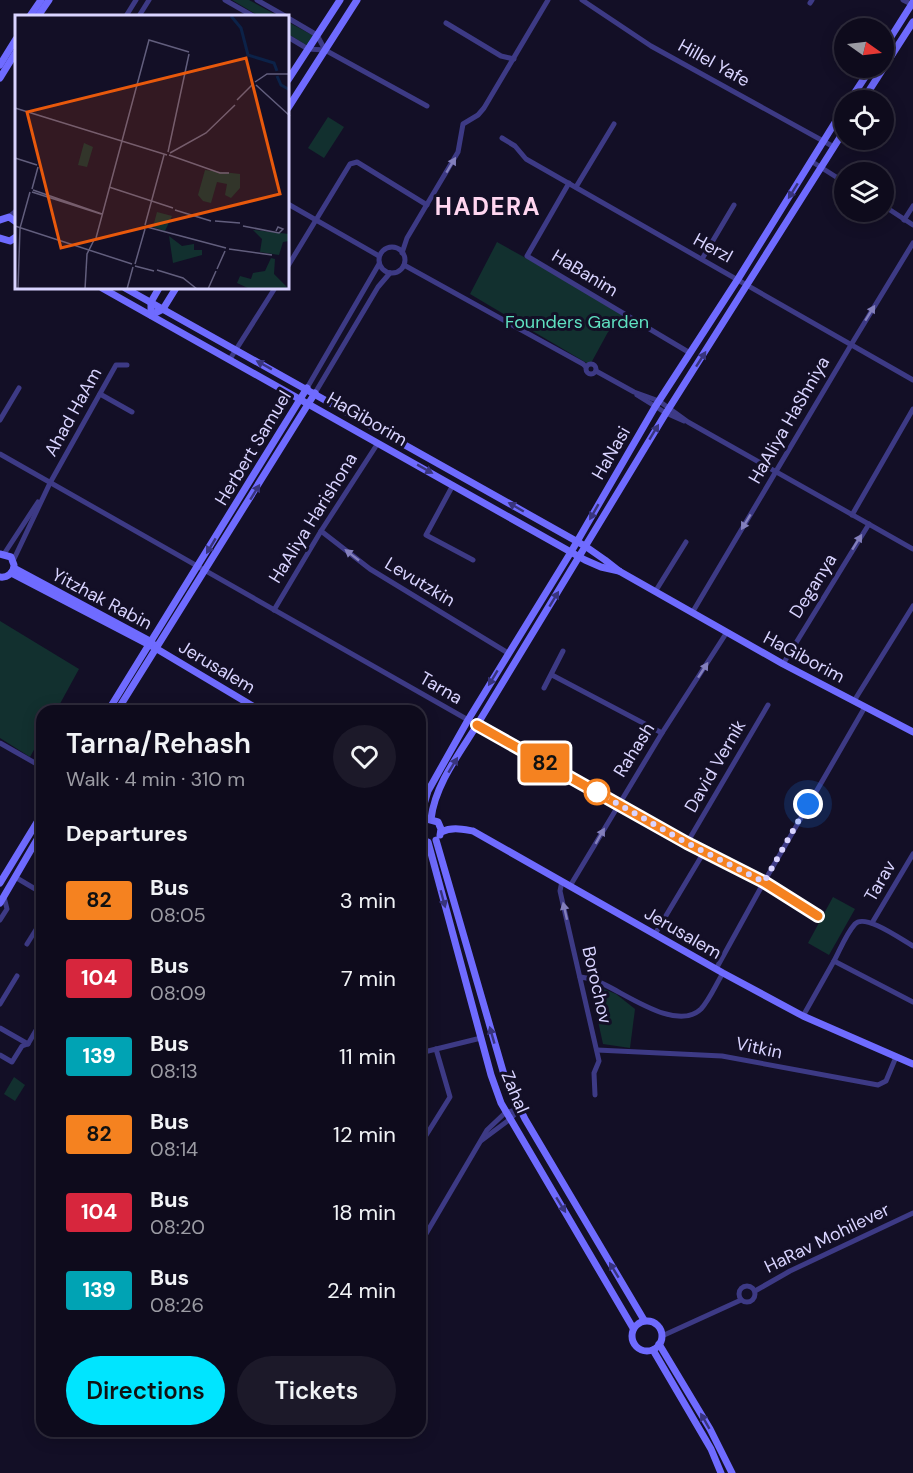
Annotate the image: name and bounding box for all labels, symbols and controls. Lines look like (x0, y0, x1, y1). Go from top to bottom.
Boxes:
inset map (15, 15, 290, 290)
north arrow (834, 18, 894, 78)
map controls (834, 18, 894, 222)
street label: Hillel Yafe (674, 33, 754, 93)
button: locate (834, 90, 894, 150)
one-way arrow (445, 157, 456, 173)
button: layers (834, 162, 894, 222)
one-way arrow (788, 183, 799, 199)
district label: HADERA (435, 191, 541, 222)
street label: Herzl (689, 227, 737, 269)
street label: HaBanim (547, 244, 623, 302)
one-way arrow (865, 305, 876, 321)
park label: Founders Garden (505, 310, 649, 334)
one-way arrow (695, 351, 707, 367)
street label: HaAliya HaShniya (743, 352, 835, 488)
one-way arrow (255, 360, 272, 370)
street label: Ahad HaAm (39, 363, 107, 461)
street label: Herbert Samuel (209, 386, 297, 510)
street label: HaGiborim (322, 386, 412, 452)
street label: HaNasi (586, 422, 636, 484)
one-way arrow (649, 424, 660, 440)
street label: HaAliya Harishona (263, 448, 363, 588)
one-way arrow (417, 464, 434, 474)
one-way arrow (249, 484, 260, 500)
one-way arrow (507, 502, 524, 512)
one-way arrow (589, 503, 599, 520)
one-way arrow (741, 514, 752, 530)
one-way arrow (852, 534, 863, 550)
one-way arrow (205, 538, 216, 554)
one-way arrow (344, 548, 360, 561)
street label: Deganya (784, 549, 842, 623)
street label: Levutzkin (380, 552, 460, 612)
street label: Yitzhak Rabin (48, 563, 156, 635)
one-way arrow (548, 591, 559, 607)
street label: HaGiborim (759, 626, 849, 688)
street label: Jerusalem (174, 635, 260, 699)
one-way arrow (697, 662, 708, 678)
street label: Tarna (415, 666, 467, 710)
one-way arrow (488, 670, 499, 686)
street label: David Vernik (679, 715, 751, 817)
street label: Rahash (608, 718, 660, 782)
text: Tarna/Rehash (66, 725, 251, 762)
button: heart (333, 725, 396, 788)
line badge: 82 (518, 744, 572, 783)
text: 82 (532, 749, 558, 777)
one-way arrow (447, 757, 458, 773)
text: Walk · 4 min · 310 m (66, 766, 245, 792)
unlabelled marker (584, 779, 610, 805)
your location (793, 789, 823, 819)
text: Departures (66, 819, 188, 848)
one-way arrow (594, 827, 604, 844)
street label: Tarav (859, 855, 902, 906)
text: Bus (150, 873, 189, 902)
text: 82 (86, 886, 112, 914)
text: 3 min (340, 886, 396, 915)
one-way arrow (439, 890, 449, 908)
one-way arrow (559, 901, 569, 920)
street label: Jerusalem (640, 901, 726, 965)
text: 08:05 (150, 902, 206, 928)
street label: Borochov (576, 944, 618, 1027)
text: Bus (150, 951, 189, 980)
text: 104 (81, 964, 117, 992)
text: 7 min (341, 964, 396, 993)
text: 08:09 (150, 980, 206, 1006)
one-way arrow (487, 1026, 496, 1044)
text: Bus (150, 1029, 189, 1058)
street label: Vitkin (733, 1031, 785, 1065)
text: 139 (82, 1042, 116, 1070)
text: 11 min (339, 1042, 396, 1071)
text: 08:13 (150, 1058, 198, 1084)
street label: Zahal (495, 1067, 535, 1117)
text: Bus (150, 1107, 189, 1136)
text: 82 (86, 1120, 112, 1148)
text: 12 min (333, 1120, 396, 1149)
text: 08:14 (150, 1136, 198, 1162)
text: Bus (150, 1185, 189, 1214)
one-way arrow (556, 1197, 567, 1213)
street label: HaRav Mohilever (760, 1197, 894, 1279)
text: 104 (81, 1198, 117, 1226)
text: 18 min (332, 1198, 396, 1227)
text: 08:20 (150, 1214, 205, 1240)
one-way arrow (609, 1261, 619, 1278)
text: Bus (150, 1263, 189, 1292)
text: 139 (82, 1276, 116, 1304)
text: 24 min (327, 1276, 396, 1305)
text: 08:26 (150, 1292, 204, 1318)
button: Directions (66, 1356, 225, 1425)
button: Tickets (237, 1356, 396, 1425)
one-way arrow (700, 1412, 710, 1429)

